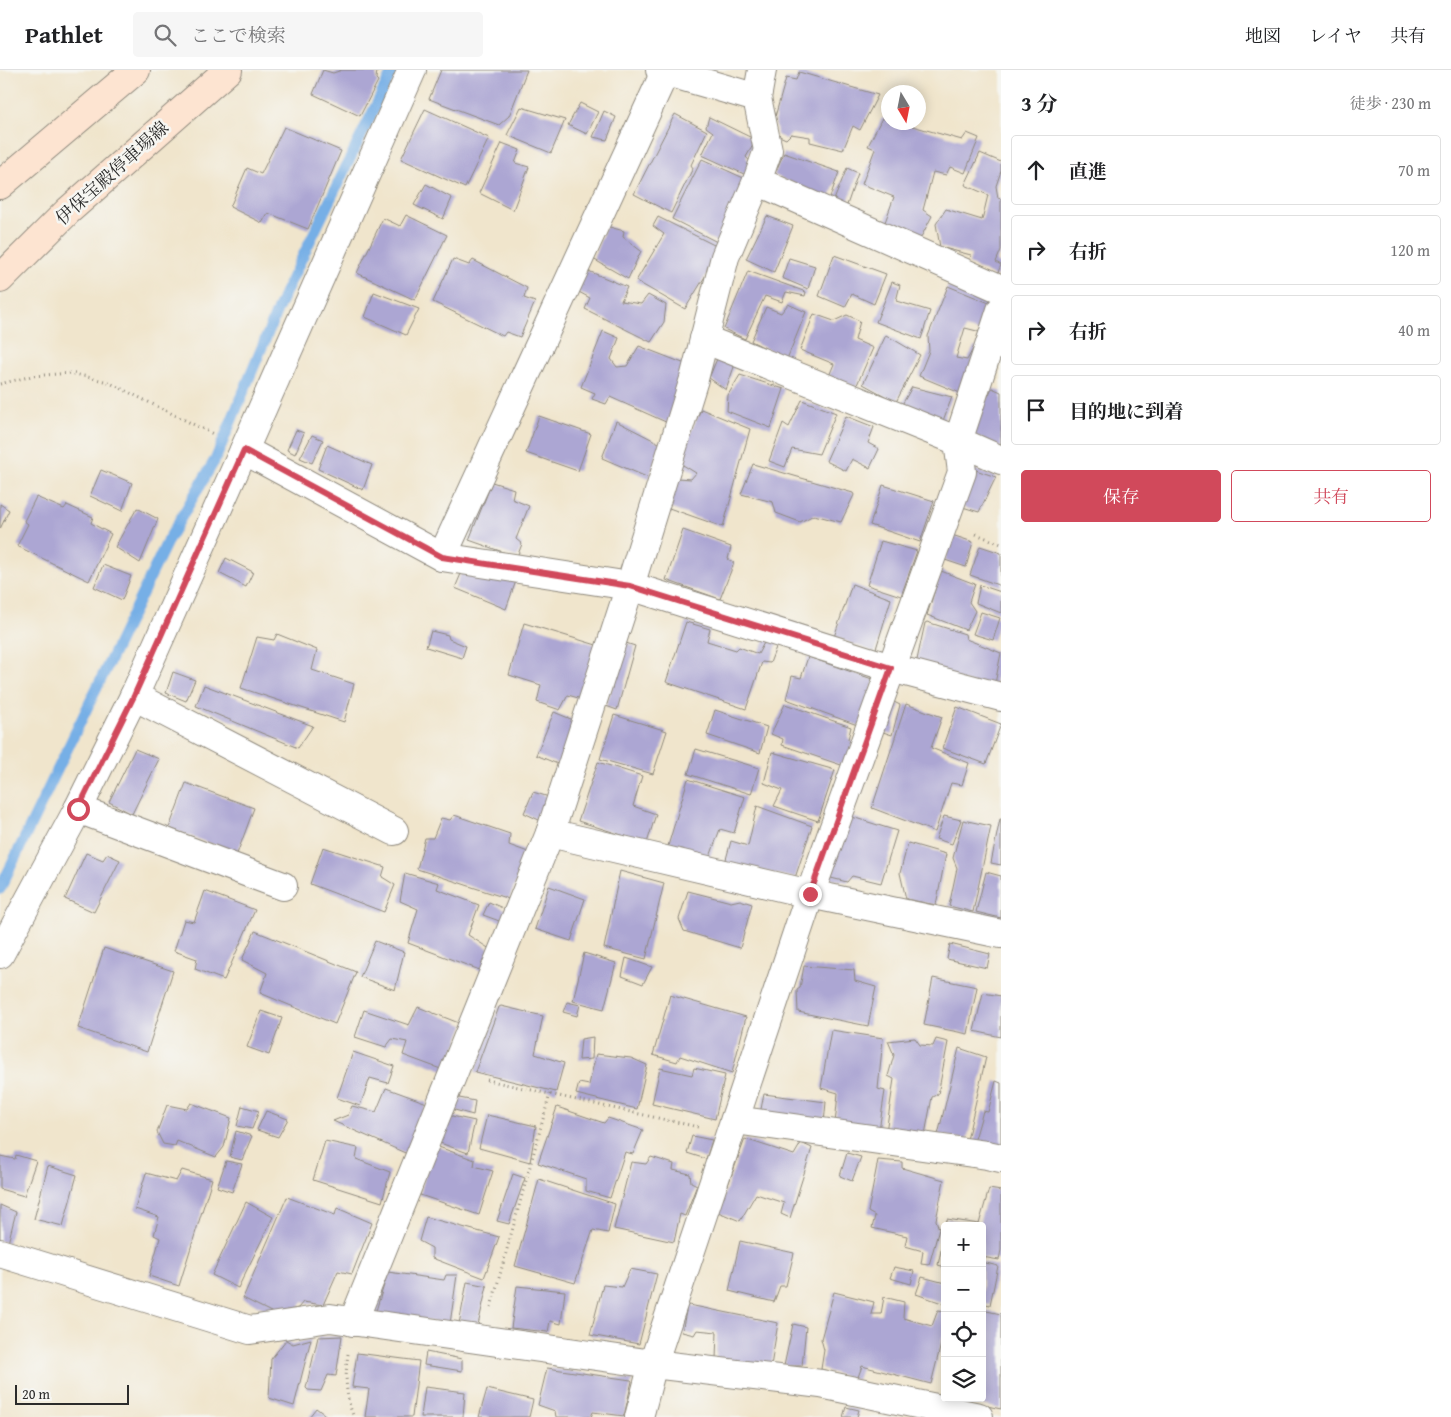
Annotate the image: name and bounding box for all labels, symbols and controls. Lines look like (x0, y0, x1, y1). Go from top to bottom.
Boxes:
search box (133, 12, 483, 57)
text: Pathlet (25, 17, 103, 52)
icon: search (151, 21, 179, 49)
text: ここで検索 (191, 21, 286, 49)
text: 地図 (1245, 22, 1281, 49)
text: レイヤ (1309, 22, 1362, 49)
text: 共有 (1390, 22, 1426, 49)
north arrow (881, 85, 926, 130)
text: 3 分 (1021, 88, 1058, 119)
text: 徒歩 · 230 m (1350, 91, 1431, 115)
street label: 伊保宝殿停車場線 (49, 114, 174, 231)
icon: ahead (1022, 156, 1050, 184)
text: 直進 (1069, 157, 1107, 185)
text: 70 m (1398, 158, 1430, 182)
icon: right (1022, 236, 1050, 264)
text: 右折 (1069, 237, 1107, 265)
text: 120 m (1390, 238, 1430, 262)
icon: right (1022, 316, 1050, 344)
text: 右折 (1069, 317, 1107, 345)
text: 40 m (1398, 318, 1430, 342)
icon: arrive (1022, 396, 1050, 424)
text: 目的地に到着 (1069, 397, 1183, 425)
button: 保存 (1021, 470, 1221, 522)
button: 共有 (1231, 470, 1431, 522)
route start (67, 798, 90, 821)
route end (799, 883, 822, 906)
map controls (941, 1222, 986, 1402)
button: + (941, 1222, 986, 1267)
button: − (941, 1267, 986, 1312)
button: locate (941, 1312, 986, 1357)
button: layers (941, 1357, 986, 1402)
scale bar (15, 1382, 129, 1405)
text: 20 m (22, 1384, 50, 1404)

